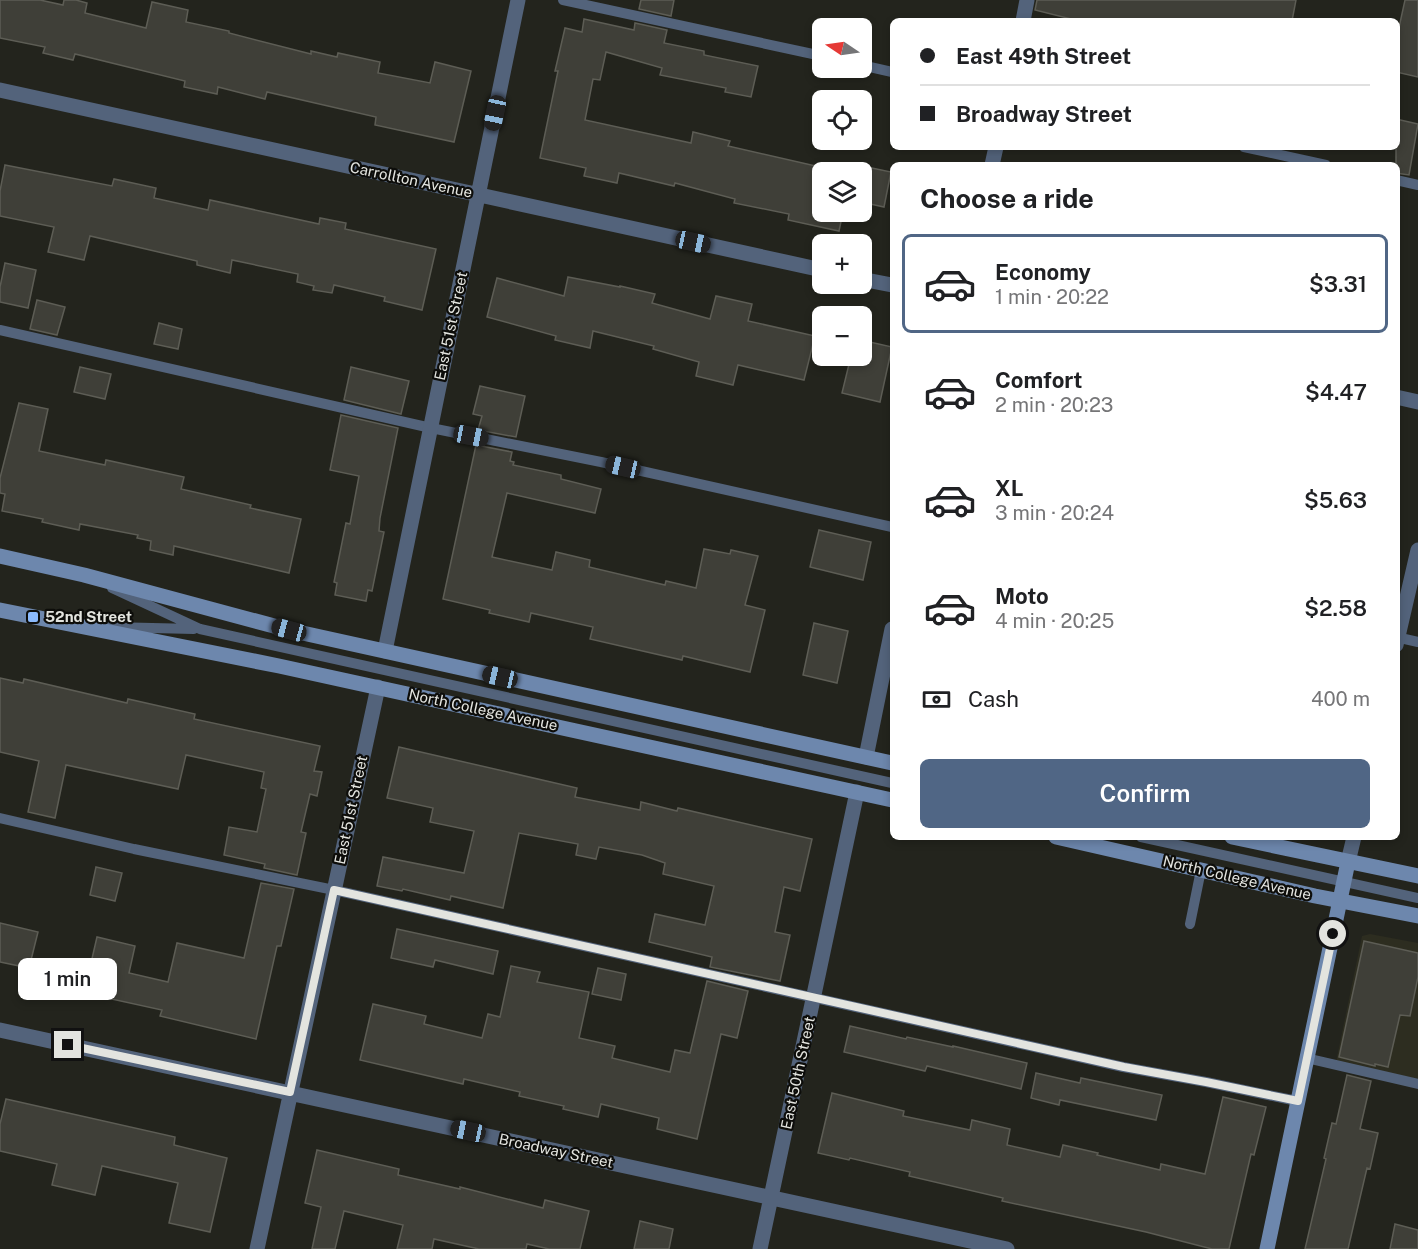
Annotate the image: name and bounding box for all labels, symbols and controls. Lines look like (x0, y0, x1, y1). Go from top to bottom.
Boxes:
north arrow (812, 18, 872, 78)
map controls (812, 18, 872, 366)
text: East 49th Street (956, 43, 1131, 69)
button: locate (812, 90, 872, 150)
car (482, 94, 508, 132)
text: Broadway Street (956, 101, 1132, 127)
street label: Carrollton Avenue (348, 158, 474, 201)
button: layers (812, 162, 872, 222)
text: Choose a ride (920, 182, 1094, 214)
car (674, 229, 712, 255)
button: + (812, 234, 872, 294)
icon: car (923, 257, 977, 311)
text: Economy (995, 259, 1091, 285)
street label: East 51st Street (431, 270, 470, 382)
text: $3.31 (1309, 271, 1367, 297)
text: 1 min · 20:22 (995, 285, 1109, 309)
button: − (812, 306, 872, 366)
icon: car (923, 365, 977, 419)
text: Comfort (995, 367, 1082, 393)
text: $4.47 (1305, 379, 1367, 405)
text: 2 min · 20:23 (995, 393, 1113, 417)
car (452, 424, 490, 448)
car (603, 454, 643, 480)
icon: car (923, 473, 977, 527)
text: XL (995, 475, 1023, 501)
text: $5.63 (1304, 487, 1367, 513)
text: 3 min · 20:24 (995, 501, 1114, 525)
icon: car (923, 581, 977, 635)
text: Moto (995, 583, 1049, 609)
text: $2.58 (1304, 595, 1367, 621)
place label: 52nd Street (45, 608, 132, 625)
text: 4 min · 20:25 (995, 609, 1114, 633)
marker: 52nd Street (26, 610, 40, 624)
car (269, 617, 309, 643)
car (480, 664, 520, 690)
icon: cash (920, 683, 953, 716)
street label: North College Avenue (407, 685, 559, 734)
text: Cash (968, 686, 1019, 712)
text: 400 m (1311, 687, 1370, 711)
street label: East 51st Street (331, 754, 370, 866)
button: Confirm (920, 759, 1370, 828)
street label: North College Avenue (1161, 852, 1313, 903)
route start (1319, 920, 1346, 947)
callout: 1 min (19, 958, 118, 1000)
text: 1 min (44, 967, 91, 991)
street label: East 50th Street (777, 1015, 818, 1131)
route end (54, 1031, 81, 1058)
car (449, 1118, 487, 1144)
street label: Broadway Street (497, 1130, 615, 1171)

